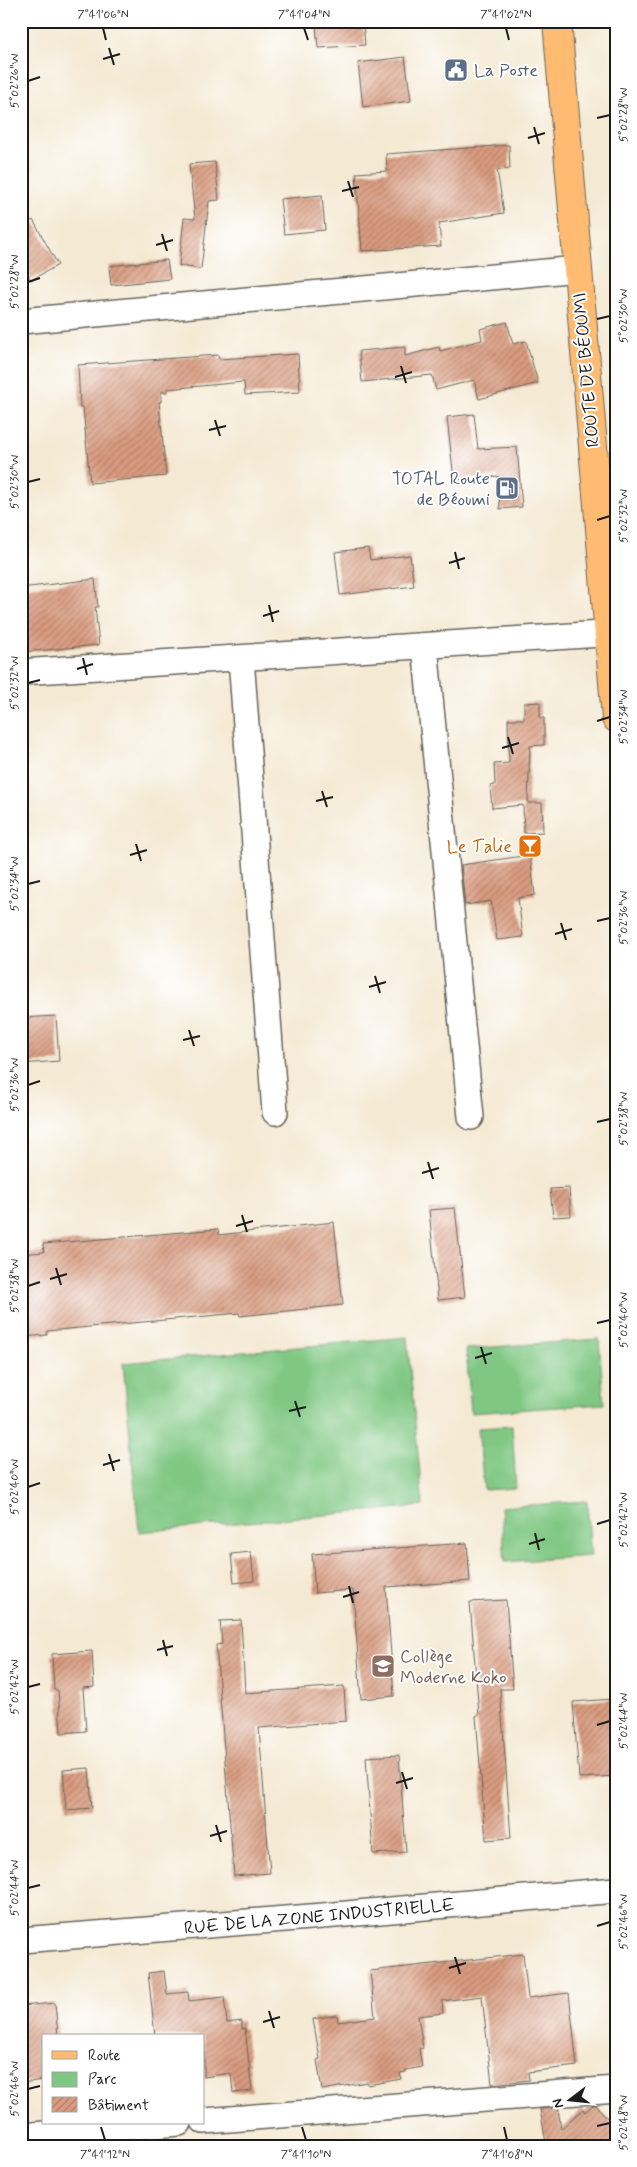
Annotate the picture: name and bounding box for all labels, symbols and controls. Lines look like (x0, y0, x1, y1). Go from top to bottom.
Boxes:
text: 7°41'06"N (77, 7, 129, 23)
text: 7°41'04"N (278, 7, 330, 23)
text: 7°41'02"N (480, 7, 532, 23)
text: 5°02'26"W (7, 54, 23, 108)
public building icon: La Poste (443, 57, 469, 83)
place label: La Poste (474, 59, 538, 83)
text: 5°02'28"W (616, 88, 632, 142)
text: 5°02'28"W (7, 255, 23, 309)
text: 5°02'30"W (616, 289, 632, 343)
street label: ROUTE DE BÉOUMI (568, 291, 606, 448)
text: 5°02'30"W (7, 455, 23, 509)
place label: TOTAL Route de Béoumi (392, 467, 490, 512)
fuel station icon: TOTAL Route de Béoumi (494, 475, 520, 501)
text: 5°02'32"W (616, 489, 632, 543)
text: 5°02'32"W (7, 656, 23, 710)
text: 5°02'34"W (616, 689, 632, 744)
bar icon: Le Talie (517, 833, 543, 859)
place label: Le Talie (447, 835, 512, 859)
text: 5°02'34"W (7, 856, 23, 911)
text: 5°02'36"W (616, 891, 632, 945)
text: 5°02'36"W (7, 1058, 23, 1112)
text: 5°02'38"W (616, 1092, 632, 1146)
text: 5°02'38"W (7, 1259, 23, 1313)
text: 5°02'40"W (616, 1292, 632, 1348)
text: 5°02'40"W (7, 1459, 23, 1515)
text: 5°02'42"W (616, 1492, 632, 1548)
place label: Collège Moderne Koko (400, 1645, 507, 1690)
school or university icon: Collège Moderne Koko (370, 1653, 396, 1679)
text: 5°02'42"W (7, 1659, 23, 1715)
text: 5°02'44"W (616, 1693, 632, 1749)
text: 5°02'44"W (7, 1860, 23, 1916)
street label: RUE DE LA ZONE INDUSTRIELLE (183, 1893, 455, 1941)
text: 5°02'46"W (616, 1894, 632, 1950)
legend (42, 2034, 205, 2124)
text: Route (88, 2046, 121, 2066)
text: 5°02'46"W (7, 2061, 23, 2117)
text: Parc (88, 2070, 116, 2090)
north arrow (544, 2074, 594, 2124)
text: 5°02'48"W (616, 2095, 632, 2151)
text: Bâtiment (88, 2096, 149, 2116)
text: N (549, 2096, 568, 2110)
text: 7°41'12"N (80, 2147, 130, 2163)
text: 7°41'10"N (281, 2147, 331, 2163)
text: 7°41'08"N (481, 2147, 533, 2163)

